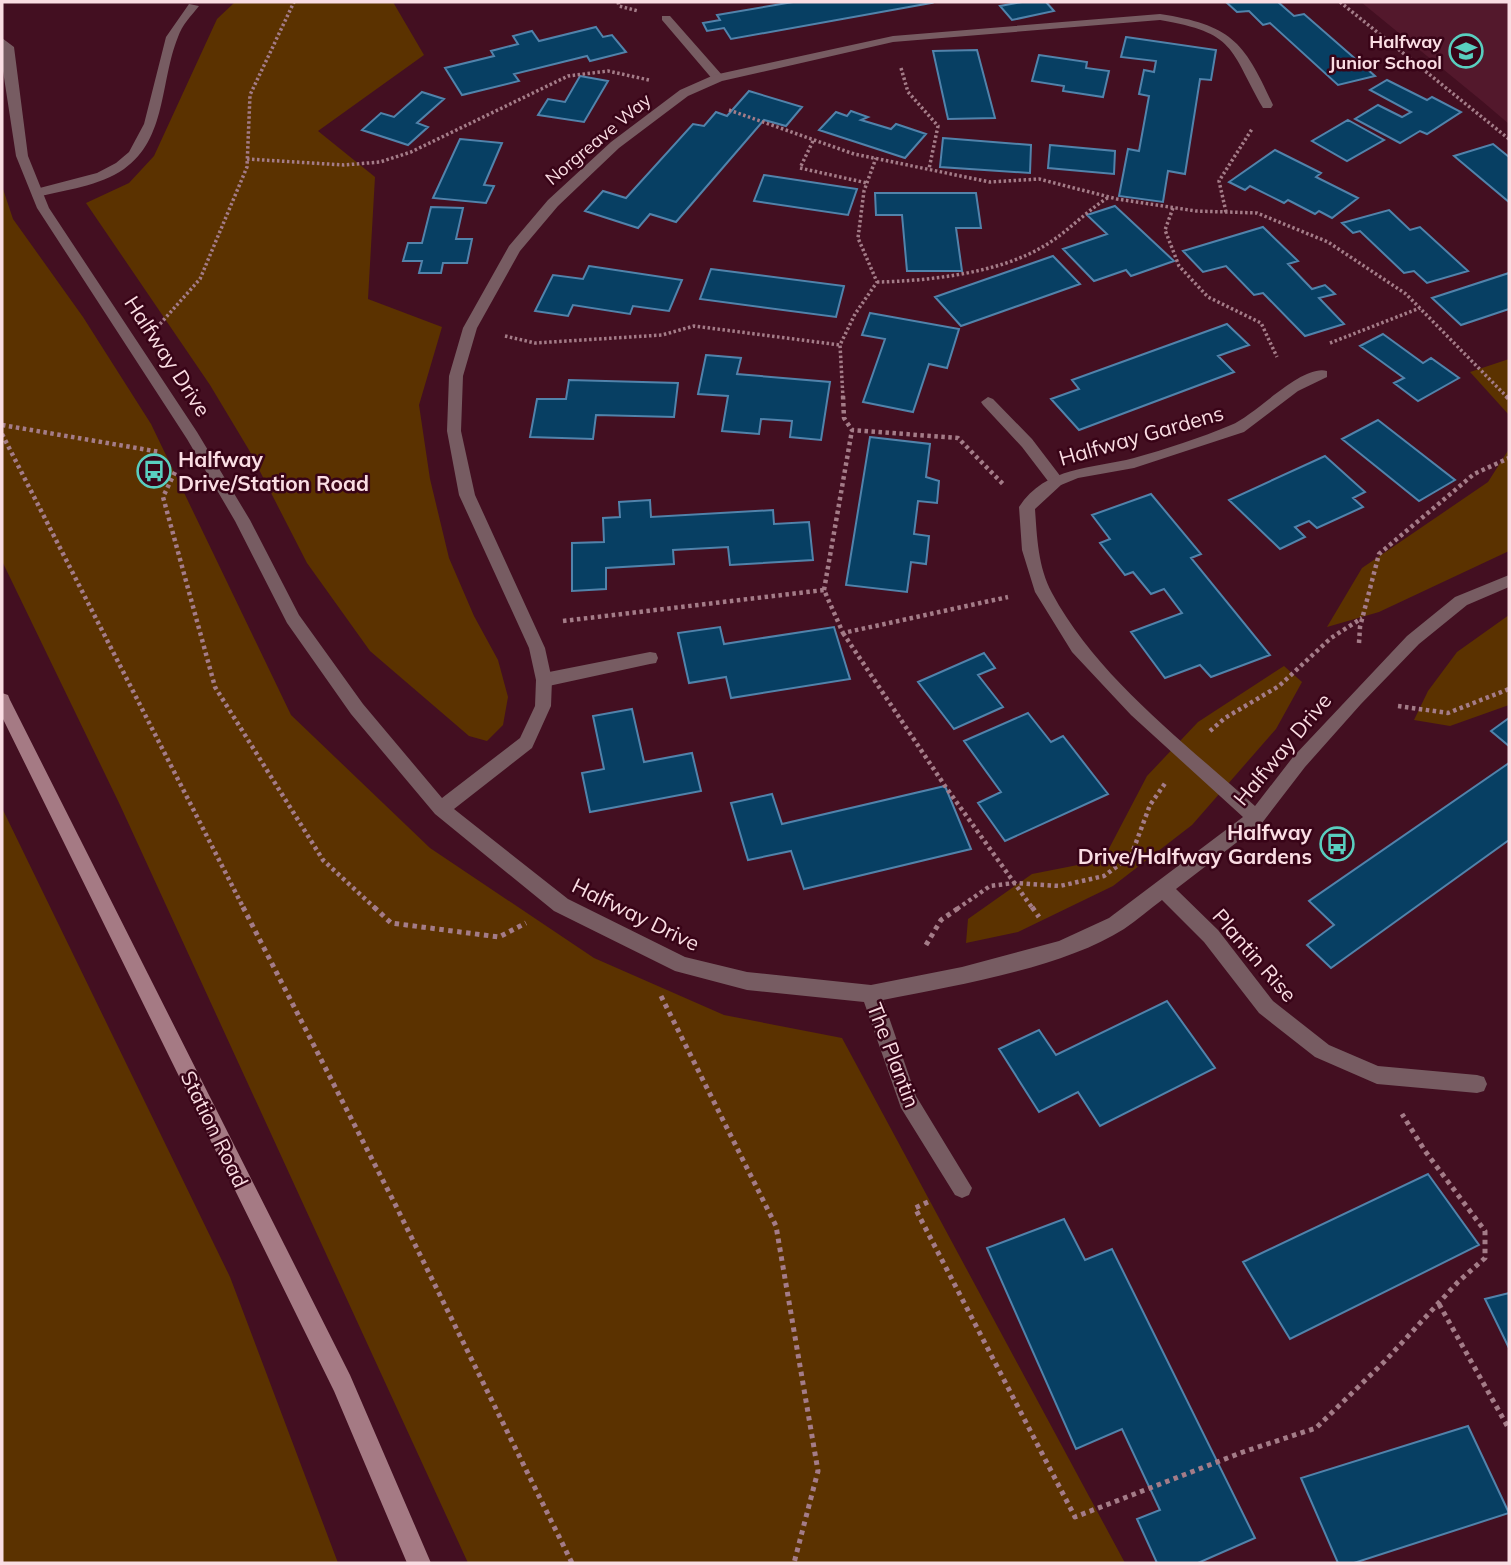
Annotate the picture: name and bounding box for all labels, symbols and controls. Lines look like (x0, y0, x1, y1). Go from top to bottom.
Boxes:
place label: Halfway Junior School (1329, 30, 1442, 74)
school or university icon: Halfway Junior School (1447, 32, 1485, 70)
street label: Norgreave Way (540, 88, 656, 190)
street label: Halfway Drive (119, 291, 217, 421)
street label: Halfway Gardens (1056, 399, 1226, 471)
place label: Halfway Drive/Station Road (178, 446, 369, 496)
bus stop icon: Halfway Drive/Station Road (135, 452, 173, 490)
street label: Halfway Drive (1228, 688, 1336, 810)
place label: Halfway Drive/Halfway Gardens (1078, 819, 1313, 869)
bus stop icon: Halfway Drive/Halfway Gardens (1318, 825, 1356, 863)
street label: Halfway Drive (568, 872, 704, 956)
street label: Plantin Rise (1207, 903, 1303, 1007)
street label: The Plantin (862, 999, 926, 1111)
street label: Station Road (176, 1066, 254, 1192)

